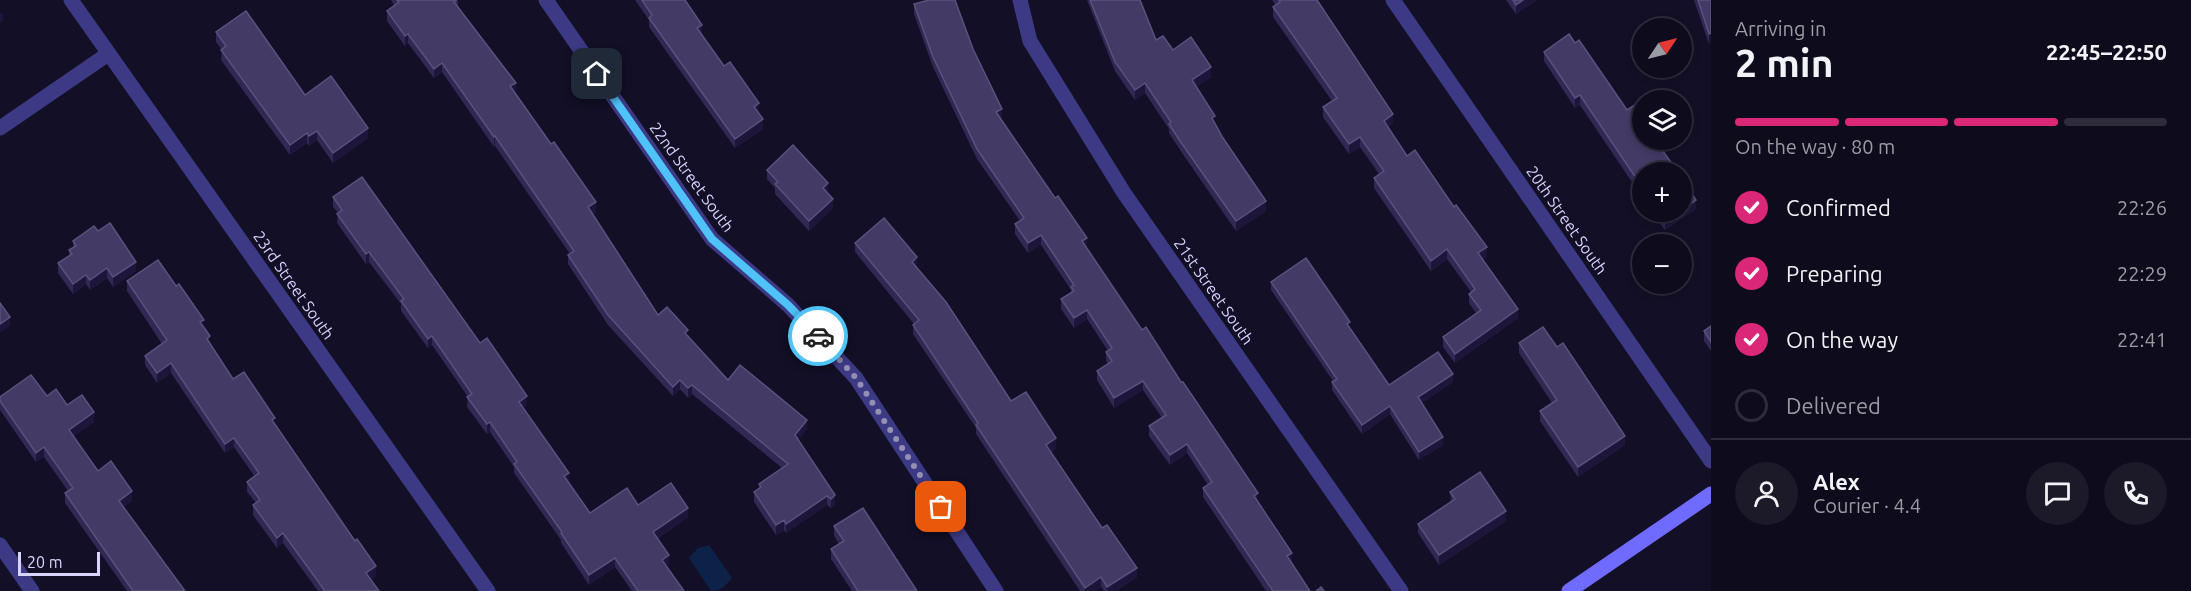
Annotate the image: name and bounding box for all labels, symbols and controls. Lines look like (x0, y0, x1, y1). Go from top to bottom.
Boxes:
text: Arriving in (1735, 17, 1826, 40)
north arrow (1632, 18, 1692, 78)
map controls (1632, 18, 1692, 294)
text: 22:45–22:50 (2046, 39, 2167, 64)
text: 2 min (1735, 41, 1834, 84)
pin (571, 48, 622, 99)
icon: home (580, 57, 613, 90)
button: layers (1632, 90, 1692, 150)
street label: 22nd Street South (646, 119, 738, 235)
text: On the way · 80 m (1735, 135, 1895, 158)
button: + (1632, 162, 1692, 222)
street label: 20th Street South (1523, 163, 1611, 277)
icon: check (1735, 191, 1768, 224)
text: Confirmed (1786, 195, 1891, 220)
text: 22:26 (2117, 196, 2167, 219)
street label: 23rd Street South (250, 228, 338, 342)
street label: 21st Street South (1171, 234, 1257, 348)
button: − (1632, 234, 1692, 294)
icon: check (1735, 257, 1768, 290)
text: Preparing (1786, 261, 1883, 286)
text: 22:29 (2117, 262, 2167, 285)
courier (788, 306, 848, 366)
icon: car (802, 320, 835, 353)
icon: check (1735, 323, 1768, 356)
text: On the way (1786, 327, 1898, 352)
text: 22:41 (2117, 328, 2167, 351)
text: Delivered (1786, 393, 1881, 418)
button: person (1735, 462, 1798, 525)
button: chat (2026, 462, 2089, 525)
button: phone (2104, 462, 2167, 525)
text: Alex (1813, 469, 1860, 494)
pin (915, 481, 966, 532)
icon: bag (924, 490, 957, 523)
text: Courier · 4.4 (1813, 494, 1921, 517)
scale bar (18, 549, 100, 576)
text: 20 m (27, 553, 63, 571)

